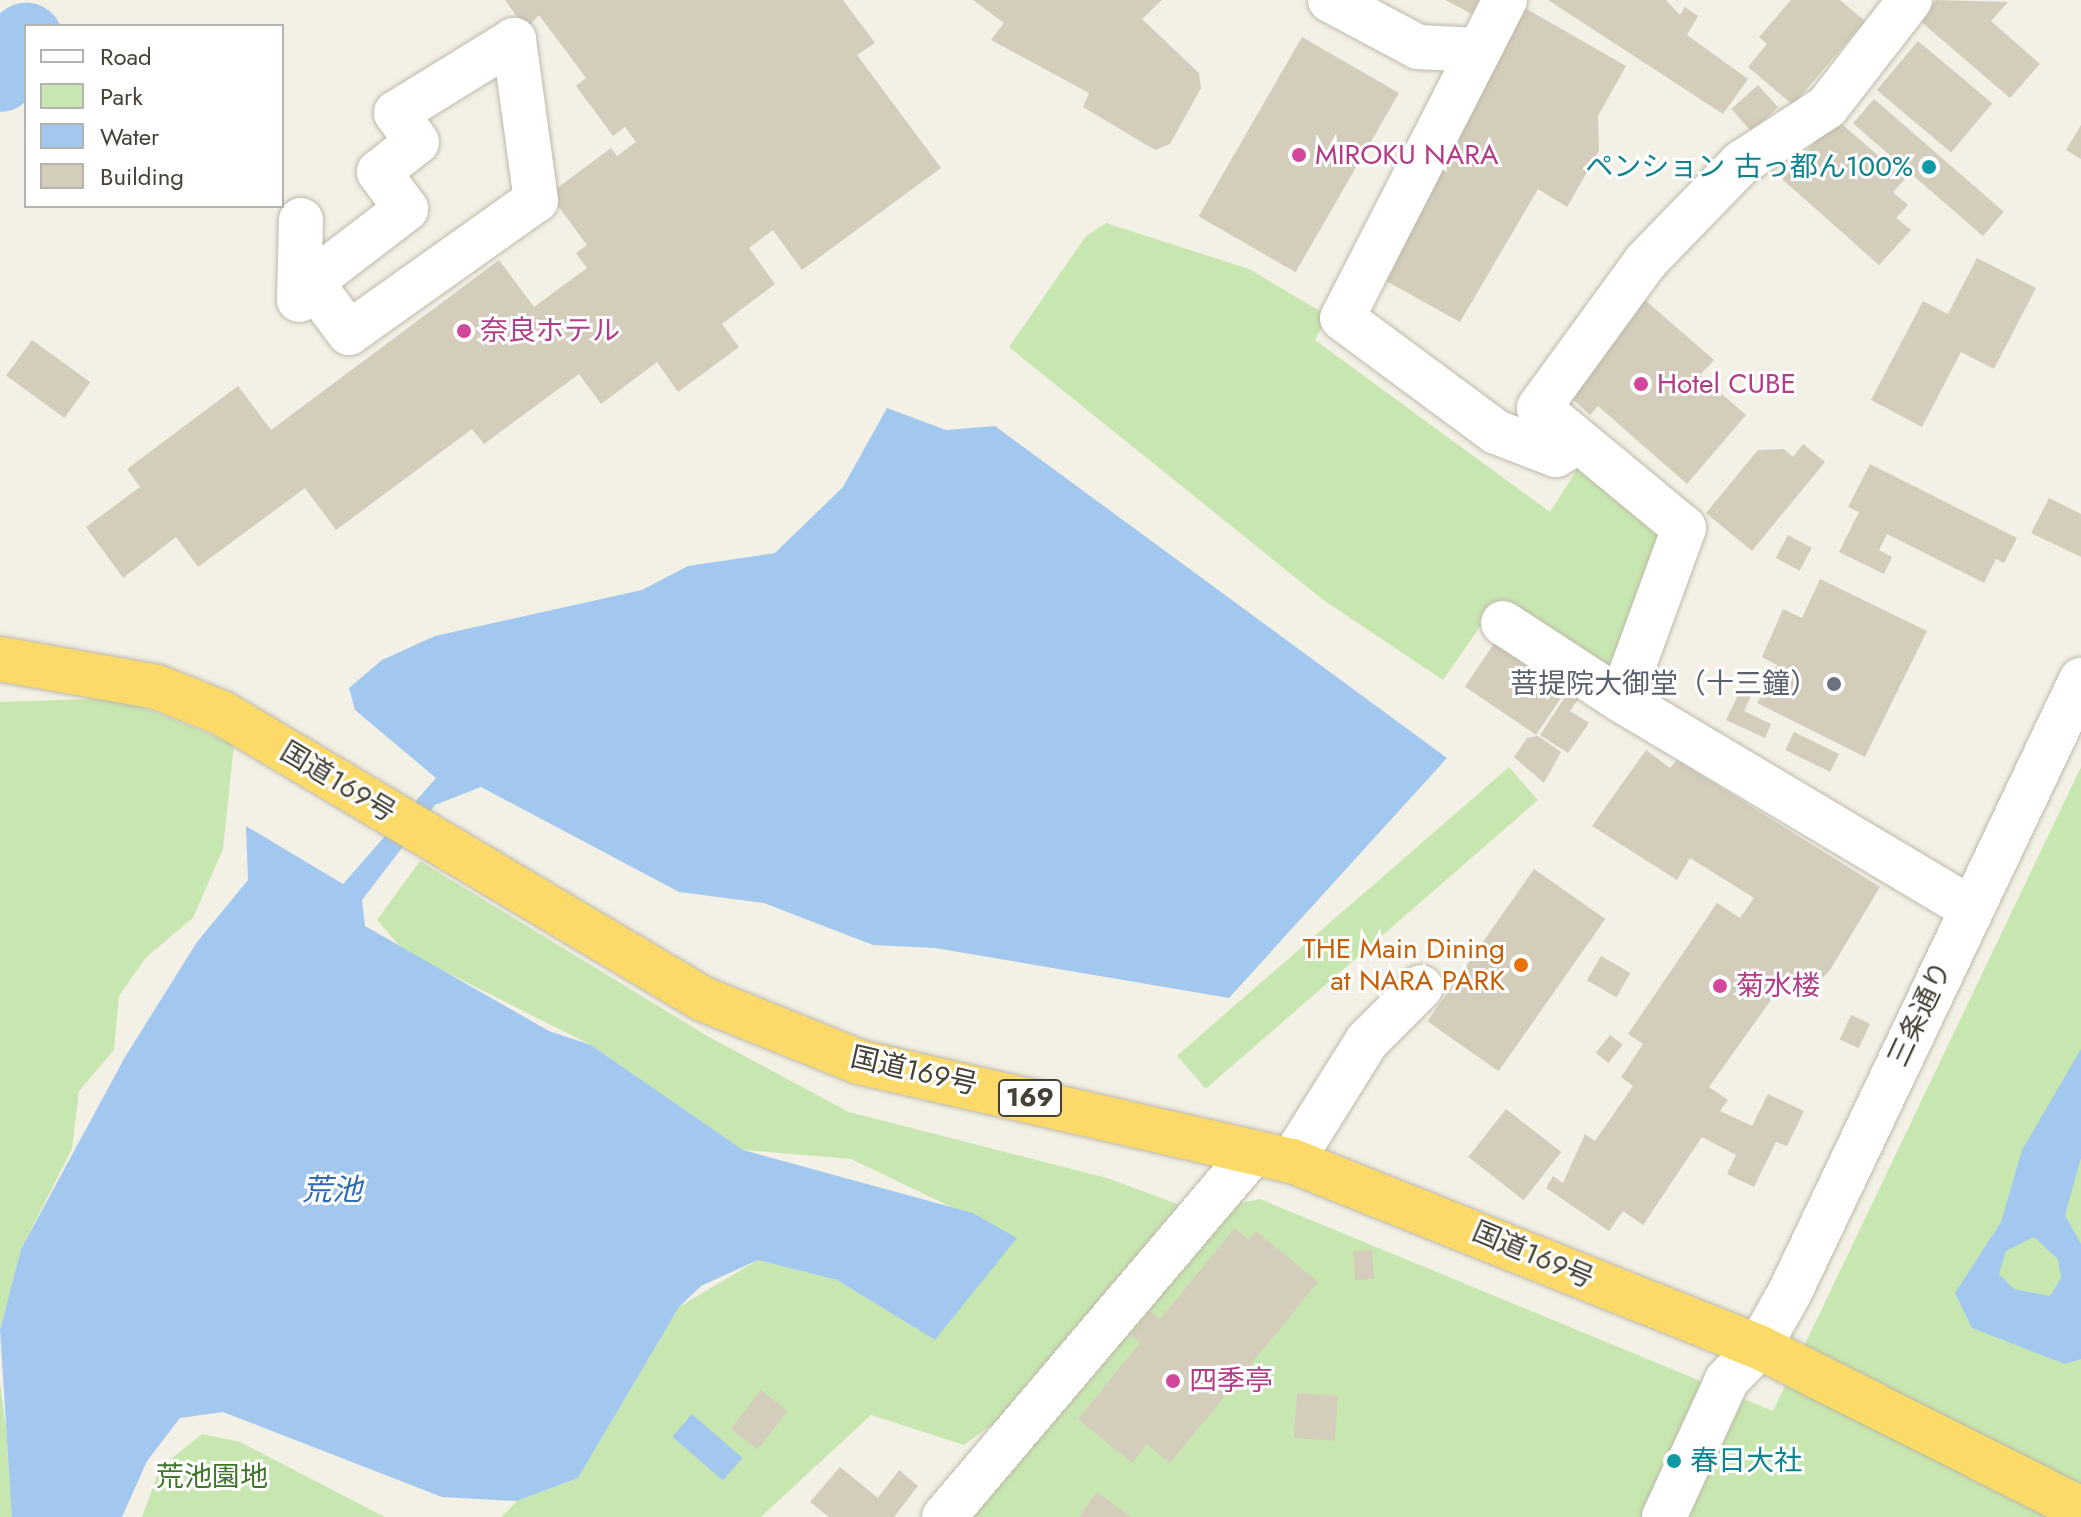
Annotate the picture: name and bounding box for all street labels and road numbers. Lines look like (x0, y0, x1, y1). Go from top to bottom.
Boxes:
street label: 国道169号 (274, 734, 402, 830)
street label: 三条通り (1881, 956, 1959, 1072)
street label: 国道169号 (847, 1040, 981, 1102)
road number: 169 (996, 1076, 1064, 1120)
street label: 国道169号 (1467, 1214, 1599, 1296)

